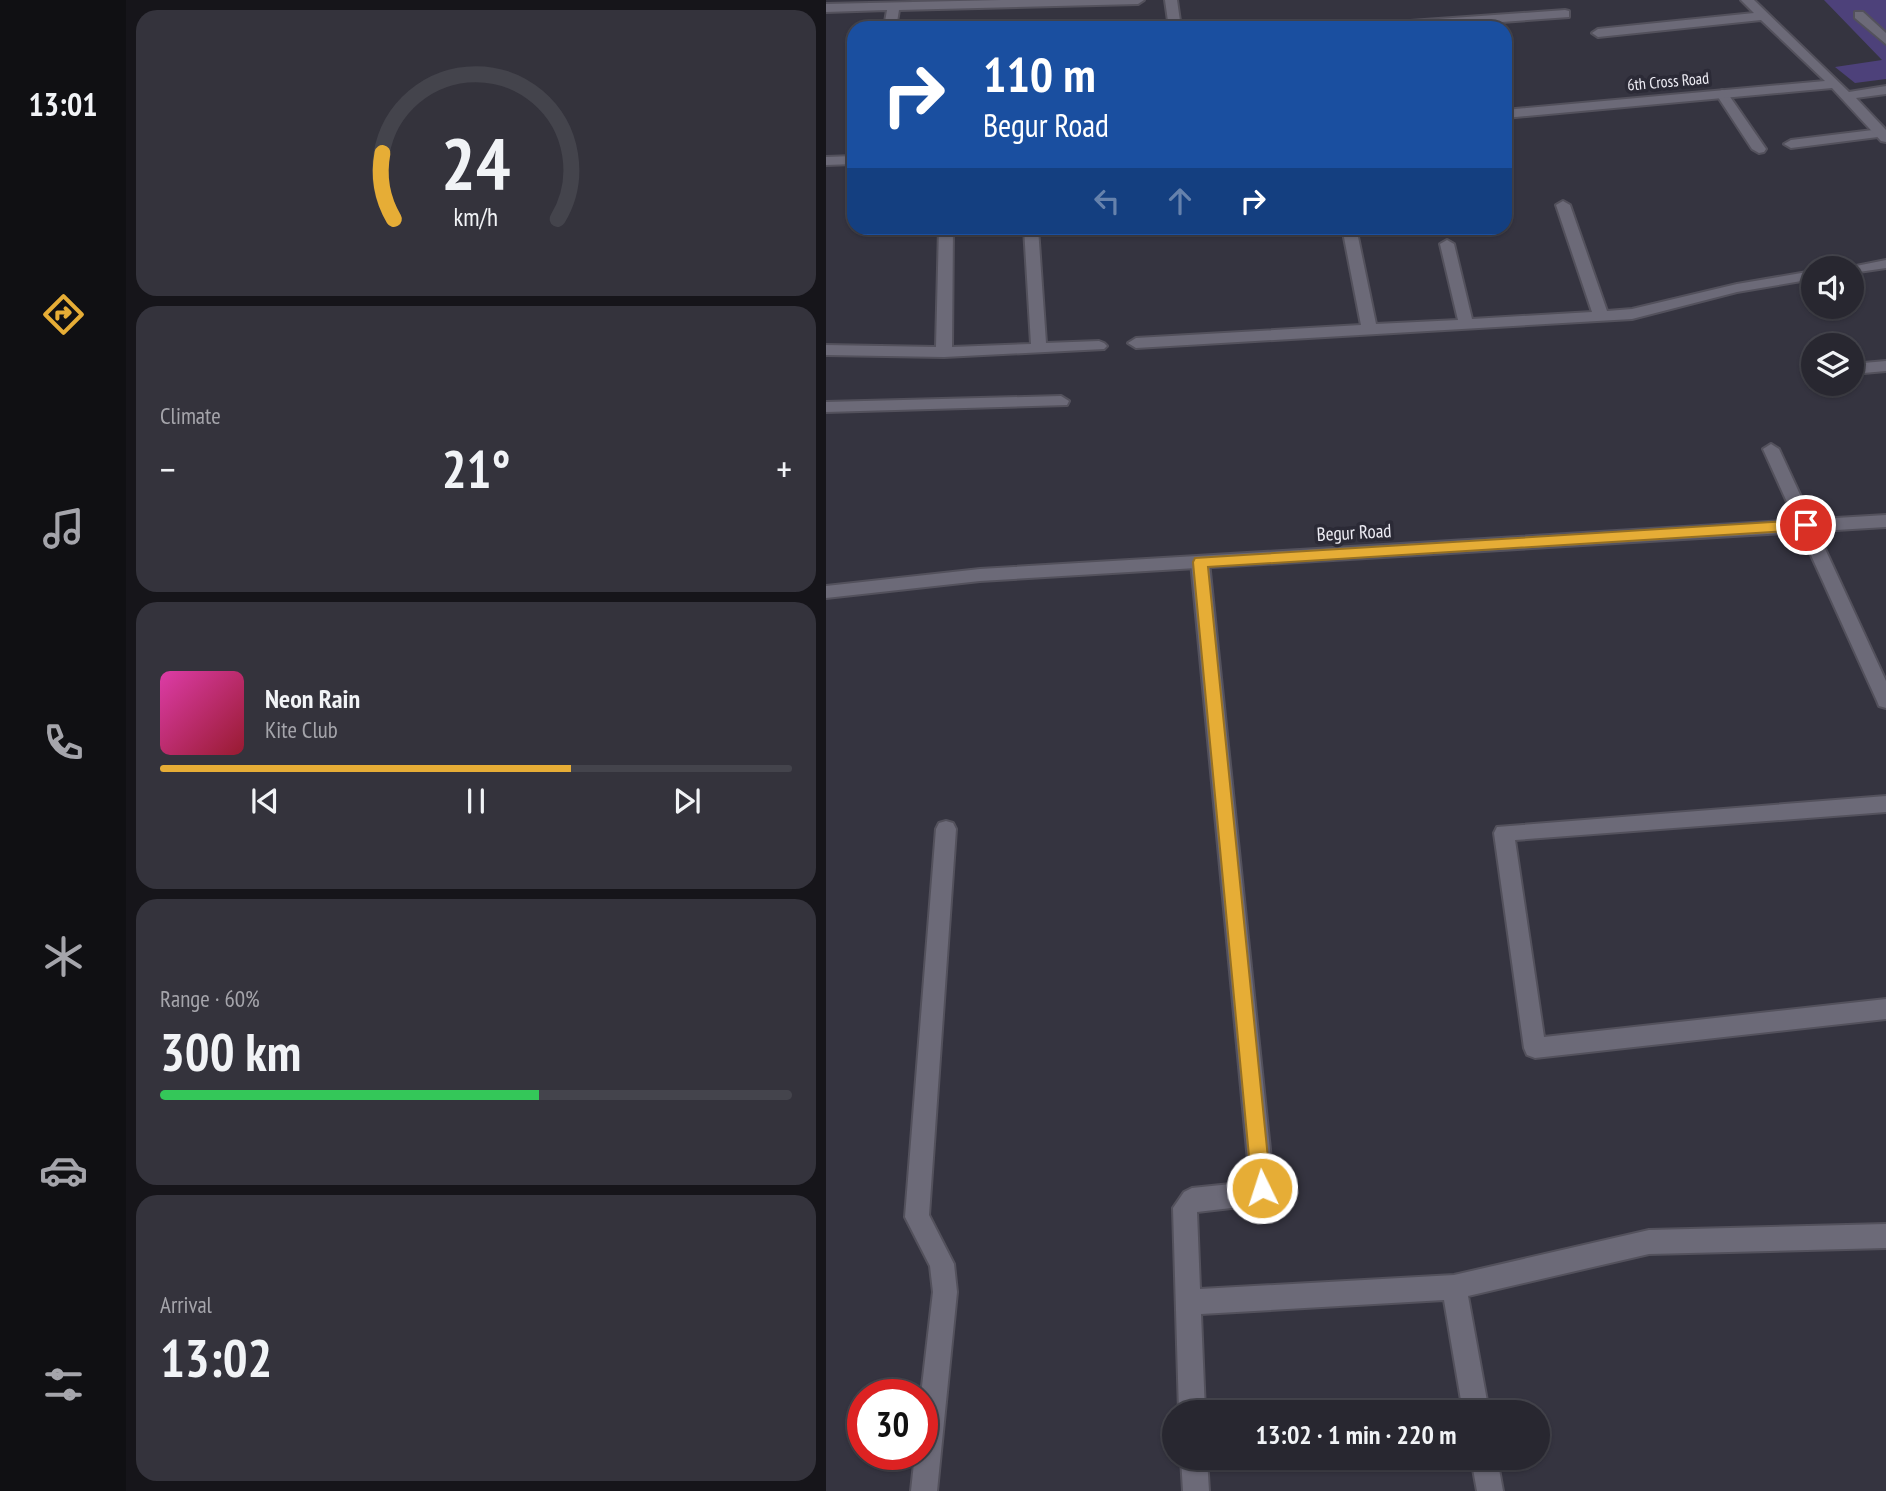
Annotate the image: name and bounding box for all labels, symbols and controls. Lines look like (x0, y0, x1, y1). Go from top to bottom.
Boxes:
text: 110 m (983, 42, 1096, 106)
icon: right (868, 49, 959, 140)
street label: 6th Cross Road (1626, 67, 1710, 95)
text: 13:01 (28, 83, 98, 125)
text: Begur Road (983, 104, 1109, 146)
text: 24 (441, 115, 511, 209)
icon: left (1088, 182, 1126, 220)
icon: ahead (1161, 182, 1199, 220)
icon: right (1234, 182, 1272, 220)
text: km/h (454, 201, 498, 233)
map controls (1801, 256, 1864, 396)
button: sound (1801, 256, 1864, 319)
icon: directions (39, 290, 88, 339)
button: layers (1801, 333, 1864, 396)
text: Climate (160, 401, 221, 430)
text: 21° (442, 435, 510, 502)
text: − (160, 444, 176, 493)
text: + (776, 444, 792, 493)
pin (1776, 495, 1836, 555)
icon: music (39, 504, 88, 553)
icon: arrive (1787, 506, 1825, 544)
street label: Begur Road (1316, 518, 1392, 546)
text: Neon Rain (265, 682, 360, 715)
text: Kite Club (265, 715, 338, 744)
icon: phone (39, 718, 88, 767)
icon: previous (246, 782, 284, 820)
icon: pause (457, 782, 495, 820)
icon: next (668, 782, 706, 820)
icon: climate (39, 932, 88, 981)
text: Range · 60% (160, 984, 260, 1013)
text: 300 km (160, 1018, 301, 1085)
icon: car (39, 1146, 88, 1195)
position arrow (1225, 1151, 1299, 1225)
text: Arrival (160, 1290, 212, 1319)
text: 13:02 (160, 1324, 272, 1391)
icon: filters (39, 1360, 88, 1409)
speed limit sign: 30 (847, 1379, 938, 1470)
text: 13:02 · 1 min · 220 m (1256, 1418, 1456, 1451)

